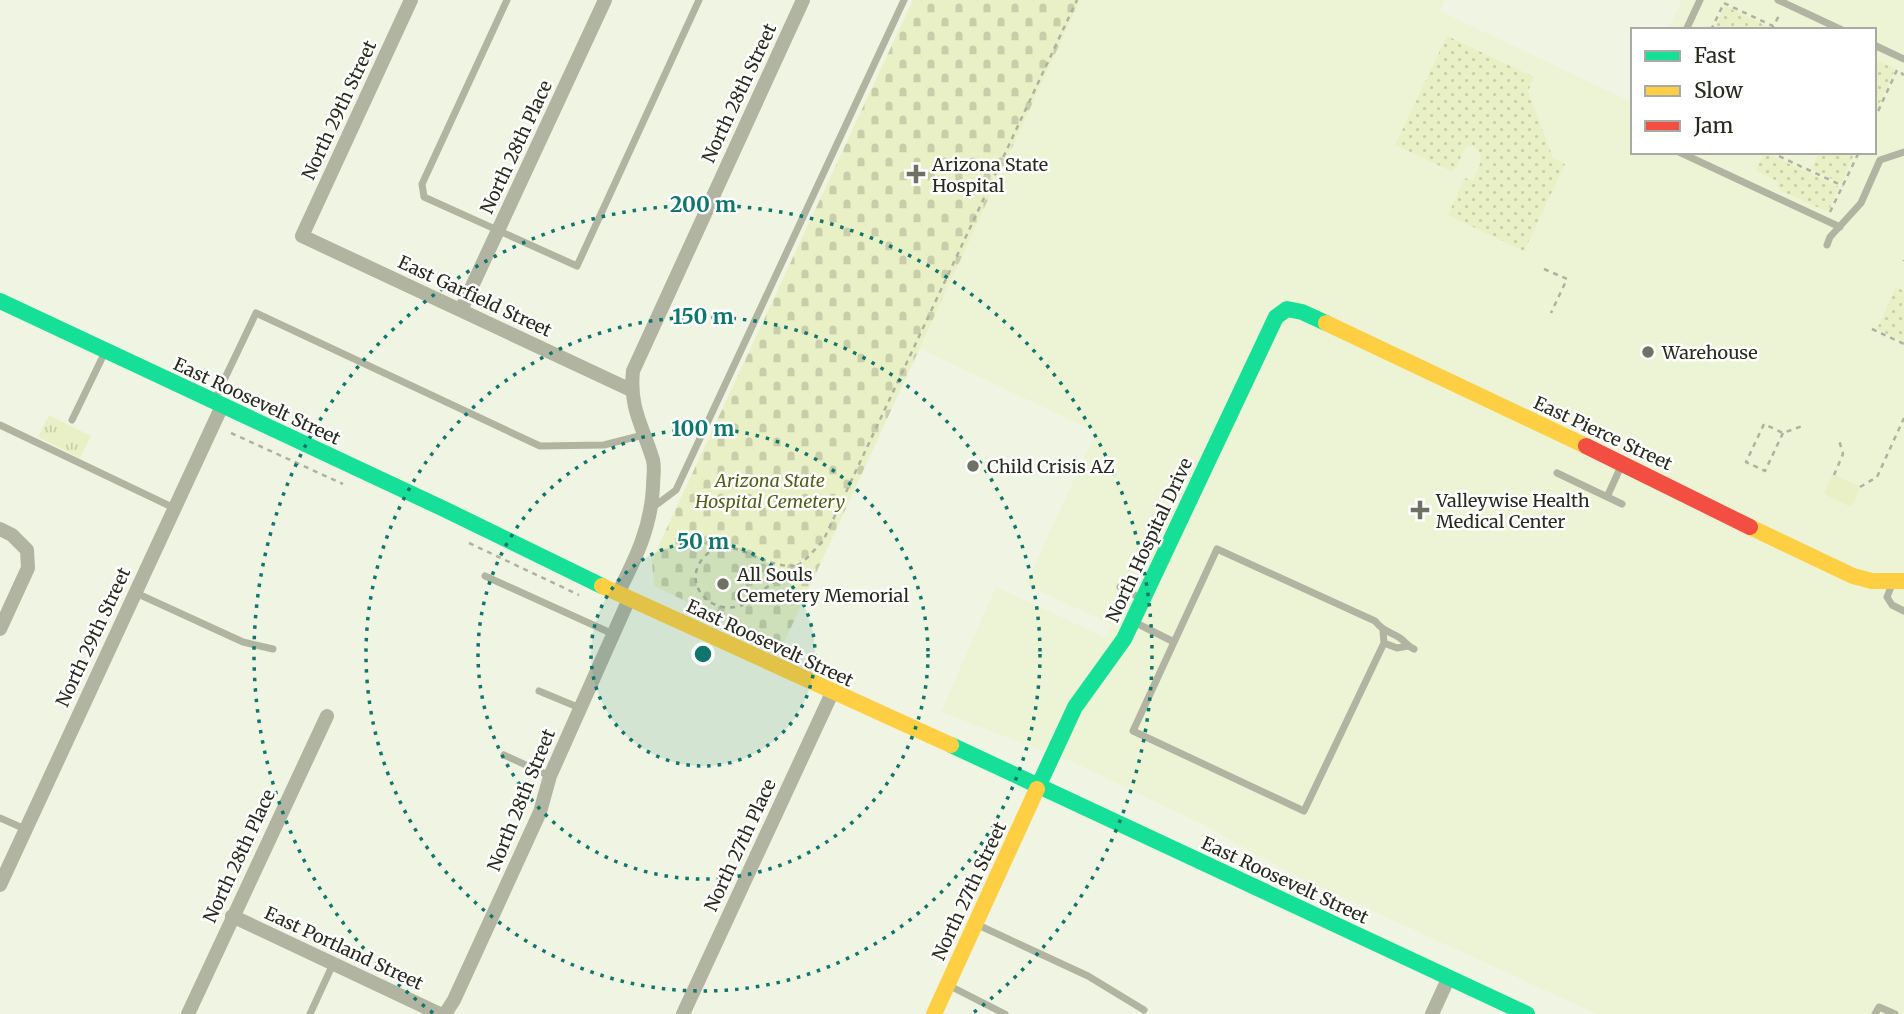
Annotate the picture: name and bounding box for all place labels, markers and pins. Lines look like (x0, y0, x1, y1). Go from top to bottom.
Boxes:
place label: Arizona State Hospital (931, 153, 1048, 197)
marker: Arizona State Hospital (906, 164, 926, 184)
place label: Warehouse (1661, 341, 1758, 364)
marker: Warehouse (1640, 344, 1656, 360)
place label: Child Crisis AZ (987, 455, 1115, 478)
marker: Child Crisis AZ (965, 458, 981, 474)
place label: Valleywise Health Medical Center (1435, 489, 1590, 533)
marker: Valleywise Health Medical Center (1410, 500, 1430, 520)
place label: All Souls Cemetery Memorial (736, 563, 909, 607)
marker: All Souls Cemetery Memorial (715, 576, 731, 592)
centre of rings (691, 642, 715, 666)

